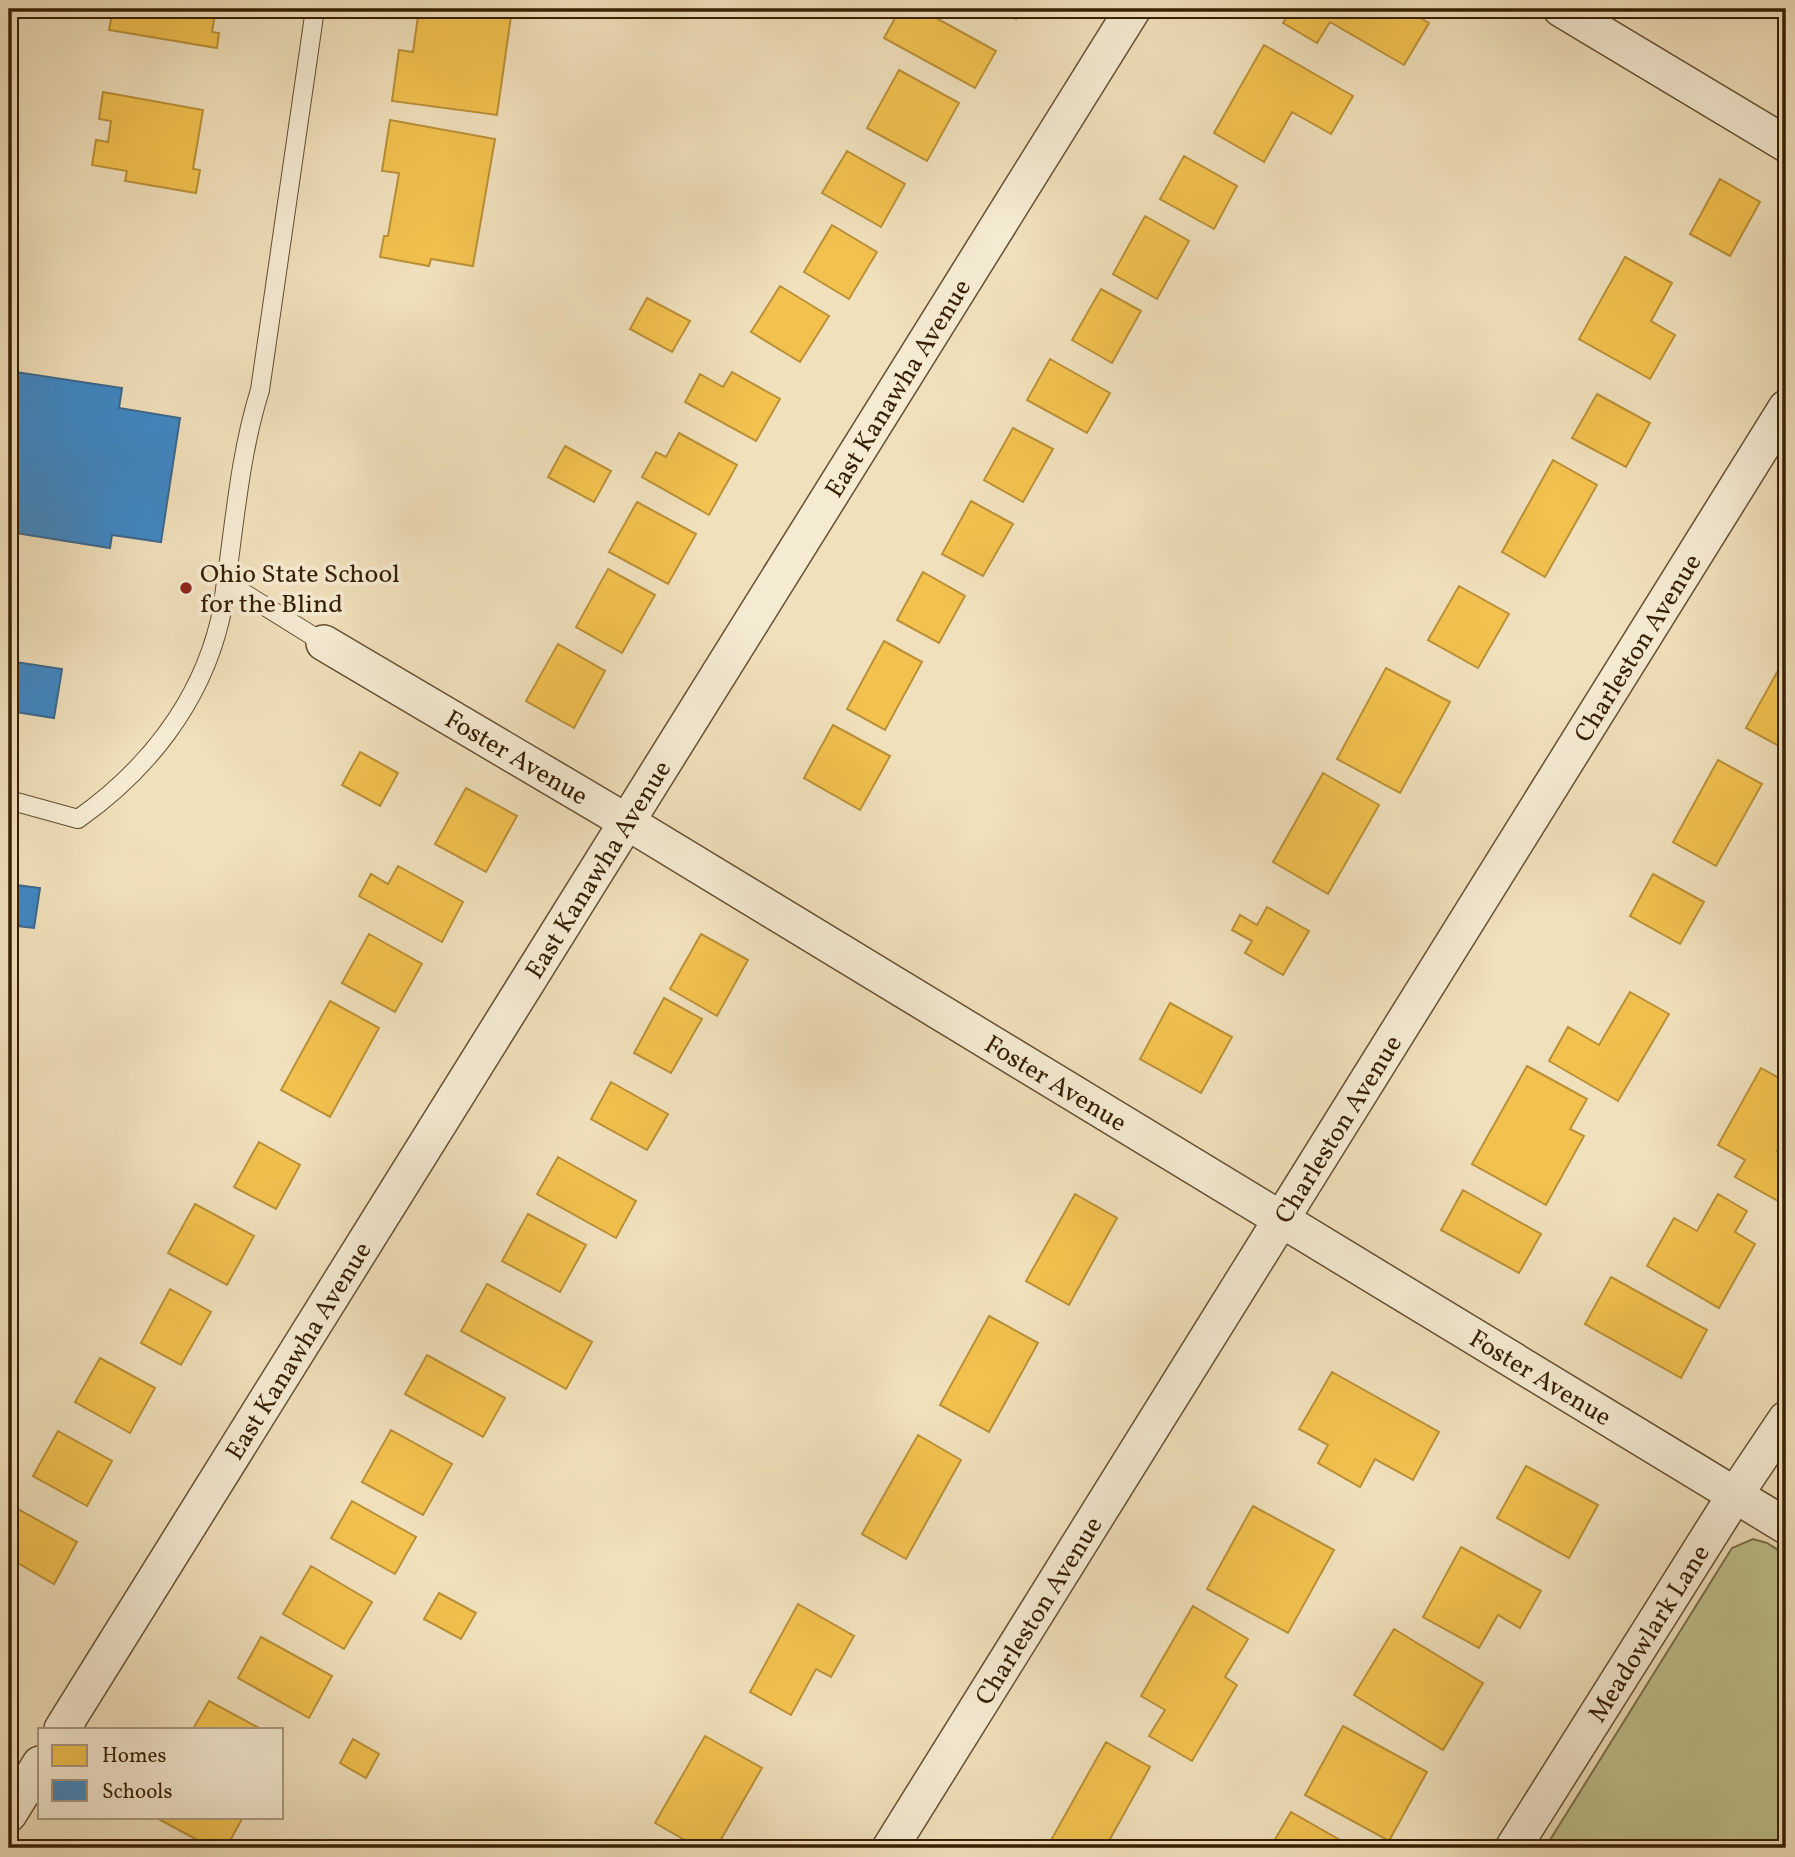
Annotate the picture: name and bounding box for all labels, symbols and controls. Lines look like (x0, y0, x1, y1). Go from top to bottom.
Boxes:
street label: East Kanawha Avenue (817, 273, 981, 505)
street label: Charleston Avenue (1566, 547, 1711, 750)
place label: Ohio State School for the Blind (200, 557, 400, 623)
marker: Ohio State School for the Blind (178, 580, 194, 596)
street label: Foster Avenue (438, 702, 594, 815)
street label: East Kanawha Avenue (517, 754, 681, 986)
street label: Foster Avenue (977, 1027, 1133, 1141)
street label: Charleston Avenue (1267, 1029, 1412, 1231)
street label: East Kanawha Avenue (218, 1235, 381, 1468)
street label: Foster Avenue (1462, 1322, 1618, 1436)
street label: Charleston Avenue (967, 1510, 1112, 1713)
street label: Meadowlark Lane (1580, 1538, 1719, 1730)
legend (38, 1728, 284, 1818)
text: Homes (102, 1742, 167, 1771)
text: Schools (102, 1778, 172, 1807)

